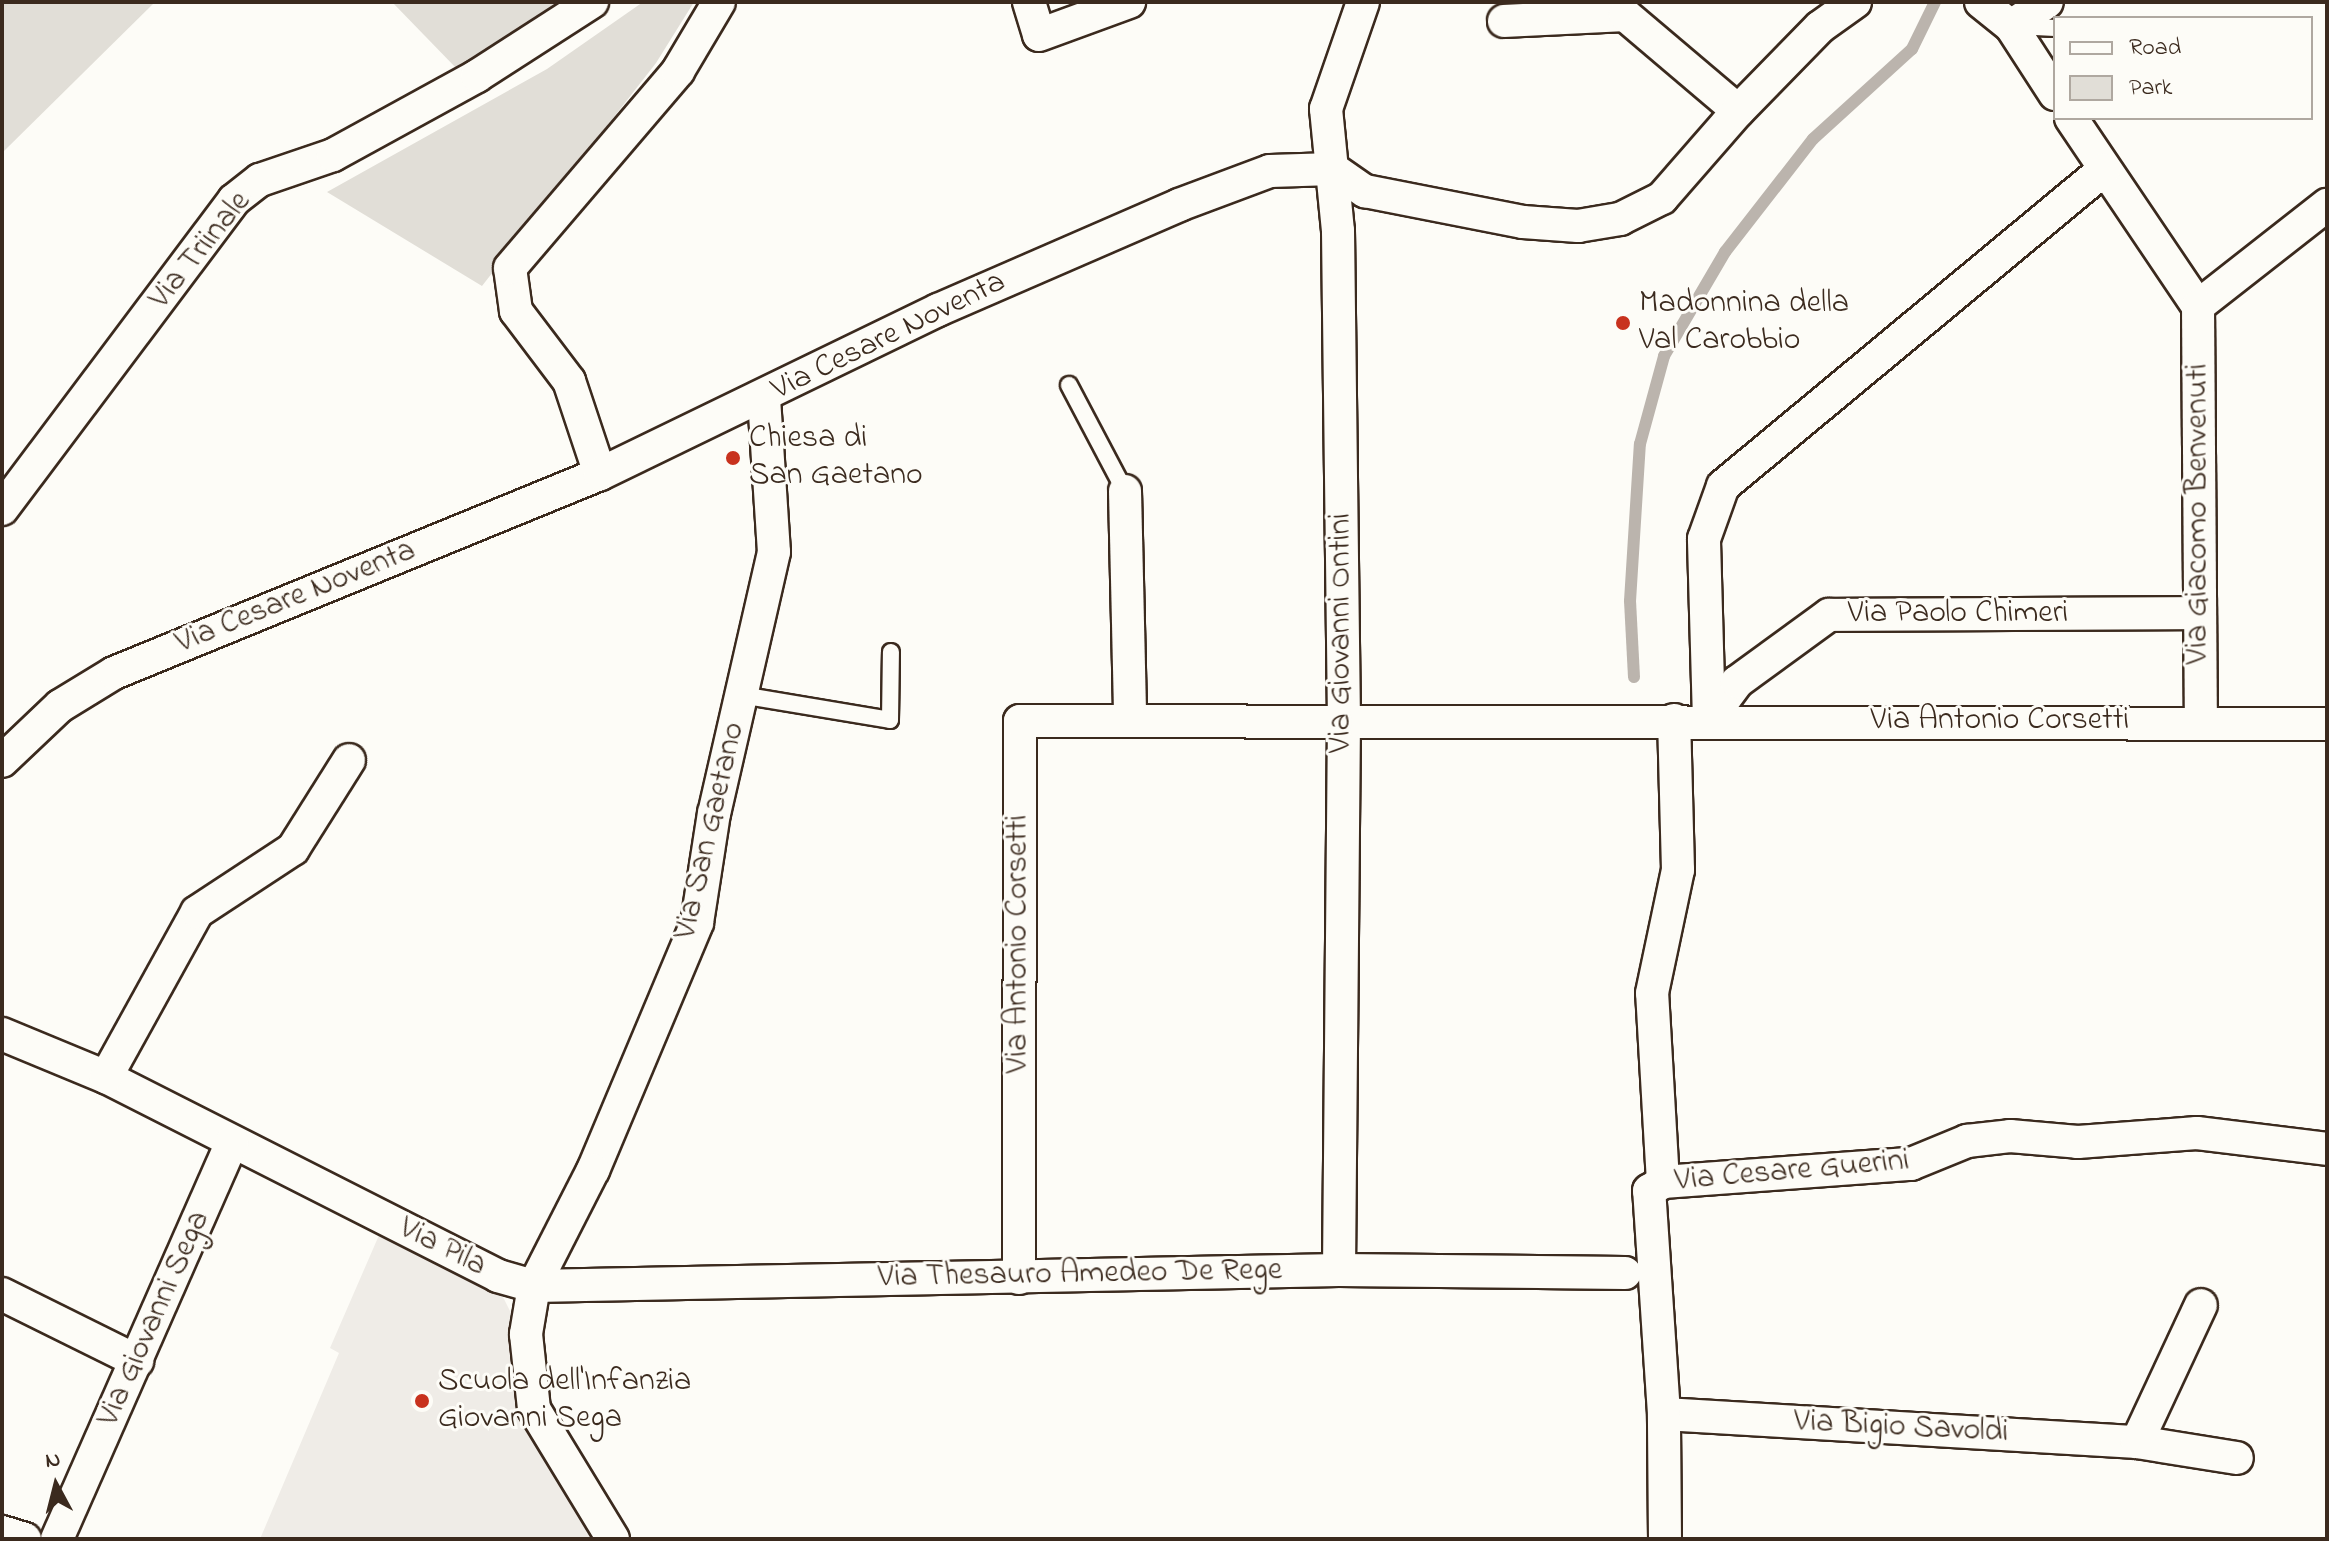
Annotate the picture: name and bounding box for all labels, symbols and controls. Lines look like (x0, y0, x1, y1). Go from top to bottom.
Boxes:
legend (2053, 16, 2313, 120)
text: Road (2129, 31, 2181, 66)
text: Park (2129, 71, 2172, 106)
street label: Via Triinale (142, 184, 260, 318)
street label: Via Cesare Noventa (766, 264, 1012, 410)
place label: Madonnina della Val Carobbio (1639, 286, 1849, 361)
marker: Madonnina della Val Carobbio (1614, 314, 1632, 332)
street label: Via Giacomo Benvenuti (2180, 364, 2218, 664)
place label: Chiesa di San Gaetano (749, 421, 923, 496)
marker: Chiesa di San Gaetano (724, 449, 742, 467)
street label: Via Giovanni Ontini (1323, 513, 1361, 753)
street label: Via Cesare Noventa (171, 532, 421, 664)
street label: Via Paolo Chimeri (1848, 595, 2068, 633)
street label: Via Antonio Corsetti (1871, 702, 2129, 740)
street label: Via San Gaetano (667, 719, 755, 943)
street label: Via Antonio Corsetti (1000, 815, 1038, 1073)
street label: Via Cesare Guerini (1673, 1143, 1911, 1201)
street label: Via Giovanni Sega (90, 1205, 220, 1433)
street label: Via Pila (392, 1210, 492, 1286)
street label: Via Thesauro Amedeo De Rege (878, 1252, 1282, 1298)
place label: Scuola dell'Infanzia Giovanni Sega (438, 1364, 691, 1439)
marker: Scuola dell'Infanzia Giovanni Sega (413, 1392, 431, 1410)
street label: Via Bigio Savoldi (1793, 1403, 2009, 1453)
text: N (44, 1444, 62, 1478)
north arrow (16, 1445, 96, 1525)

